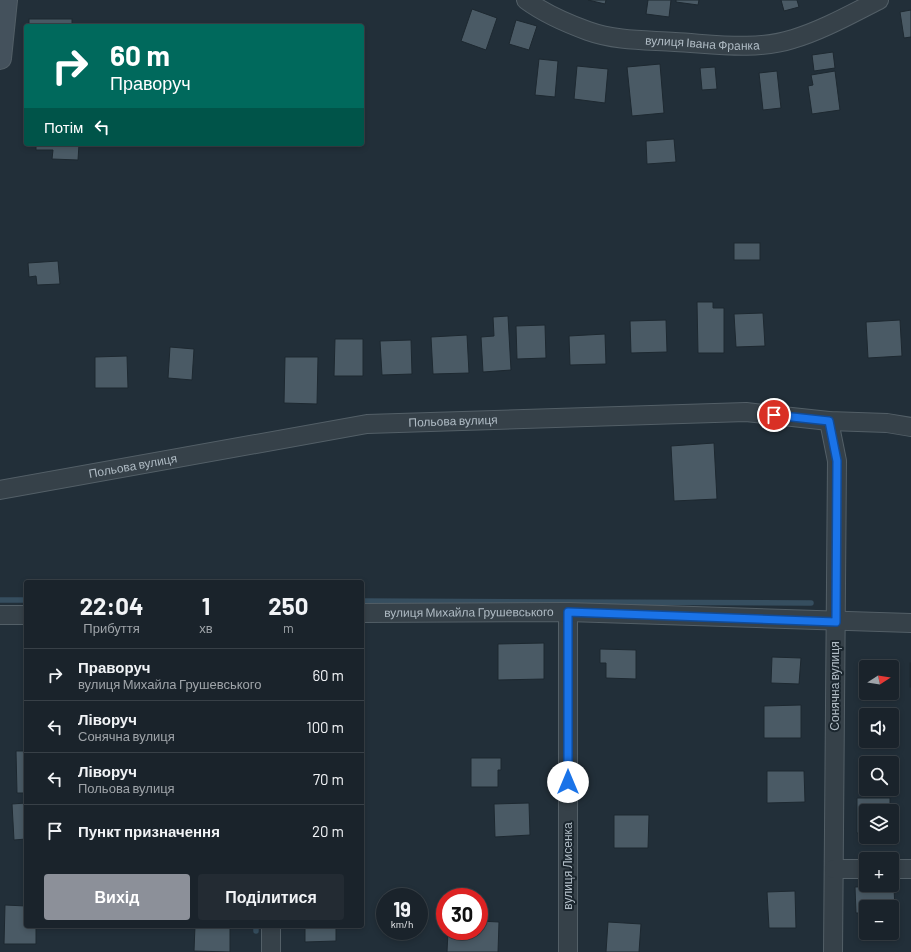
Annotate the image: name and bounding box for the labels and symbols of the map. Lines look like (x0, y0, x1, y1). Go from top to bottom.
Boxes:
street label: вулиця Івана Франка (645, 32, 760, 53)
pin (757, 398, 791, 432)
street label: Польова вулиця (408, 412, 498, 429)
street label: Польова вулиця (87, 450, 178, 480)
street label: вулиця Михайла Грушевського (384, 604, 554, 620)
street label: Сонячна вулиця (827, 641, 842, 731)
north arrow (859, 660, 899, 700)
position arrow (547, 761, 589, 803)
street label: вулиця Лисенка (560, 822, 575, 910)
speed limit sign: 30 (436, 888, 488, 940)

